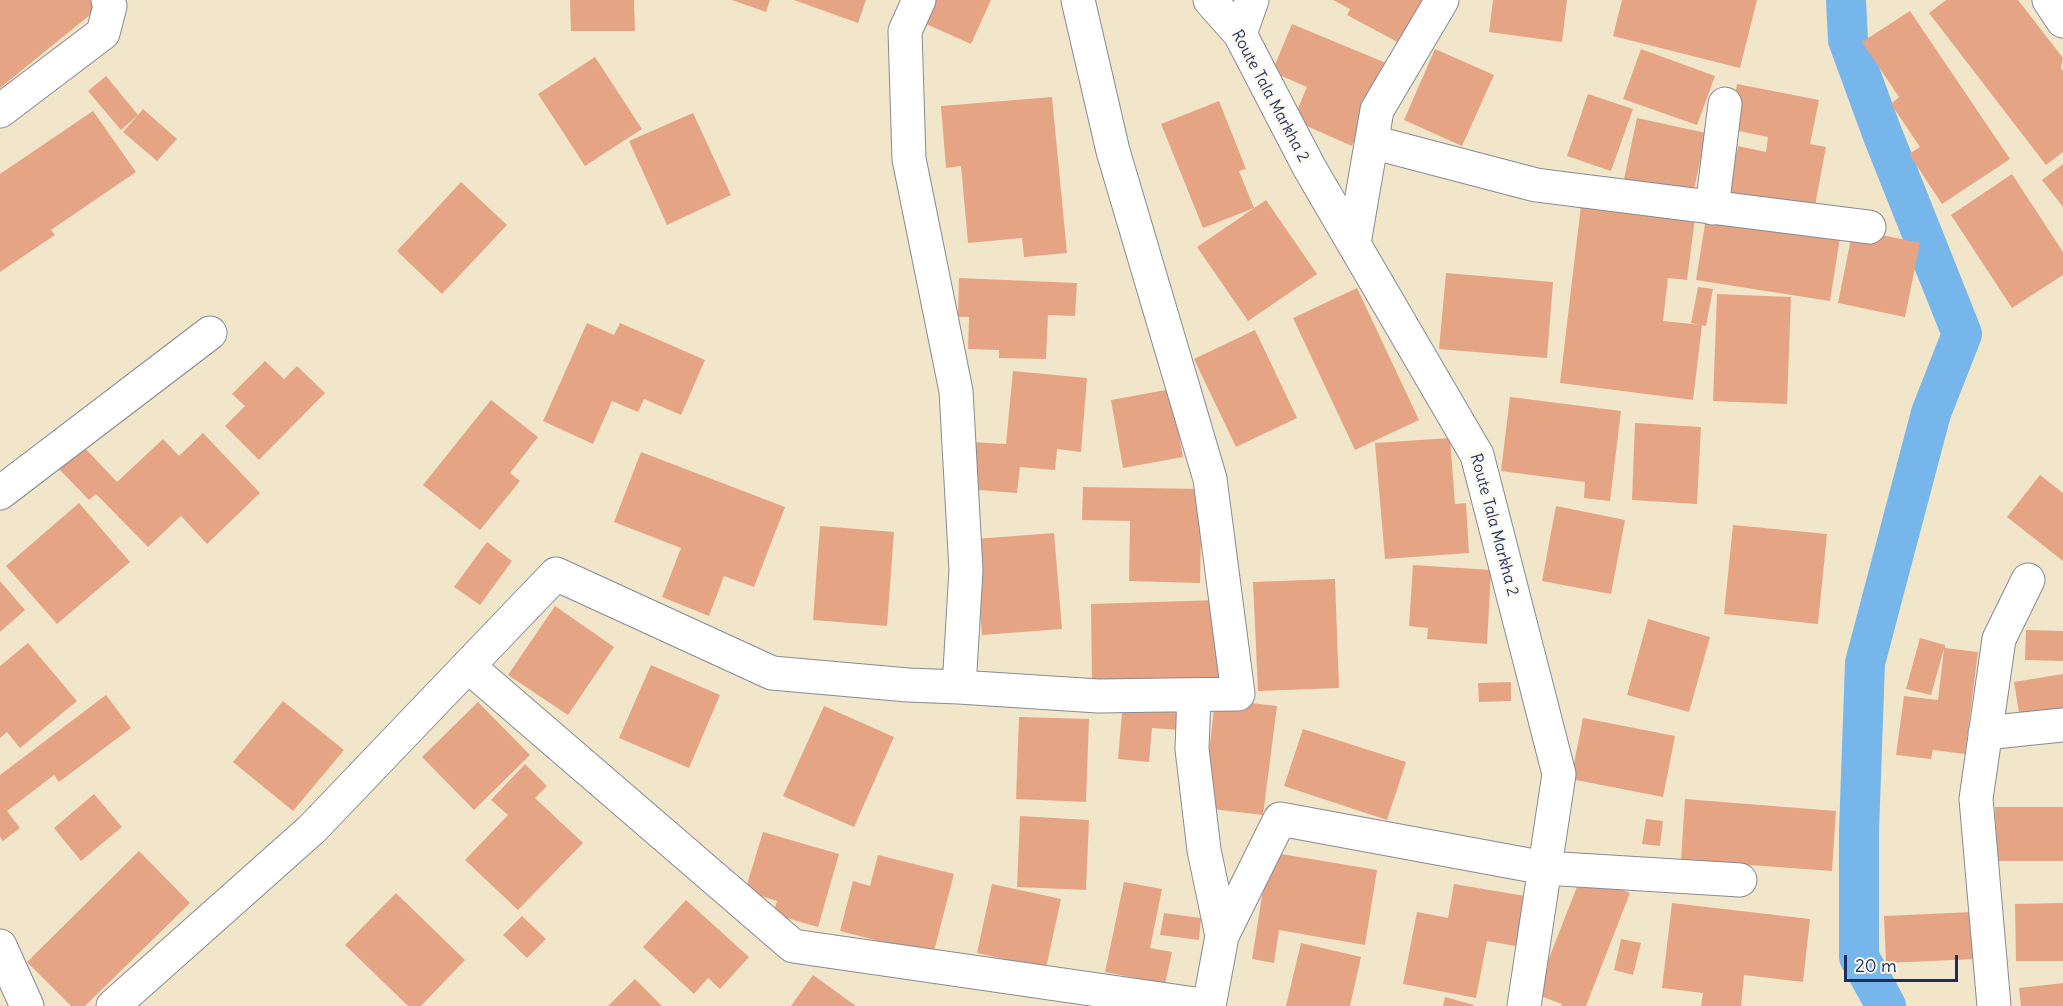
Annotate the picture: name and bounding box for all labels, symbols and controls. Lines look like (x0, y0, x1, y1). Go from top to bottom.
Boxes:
street label: Route Tala Markha 2 (1227, 27, 1313, 165)
street label: Route Tala Markha 2 (1466, 452, 1522, 598)
scale bar (1847, 943, 1961, 981)
text: 20 m (1855, 954, 1897, 977)

